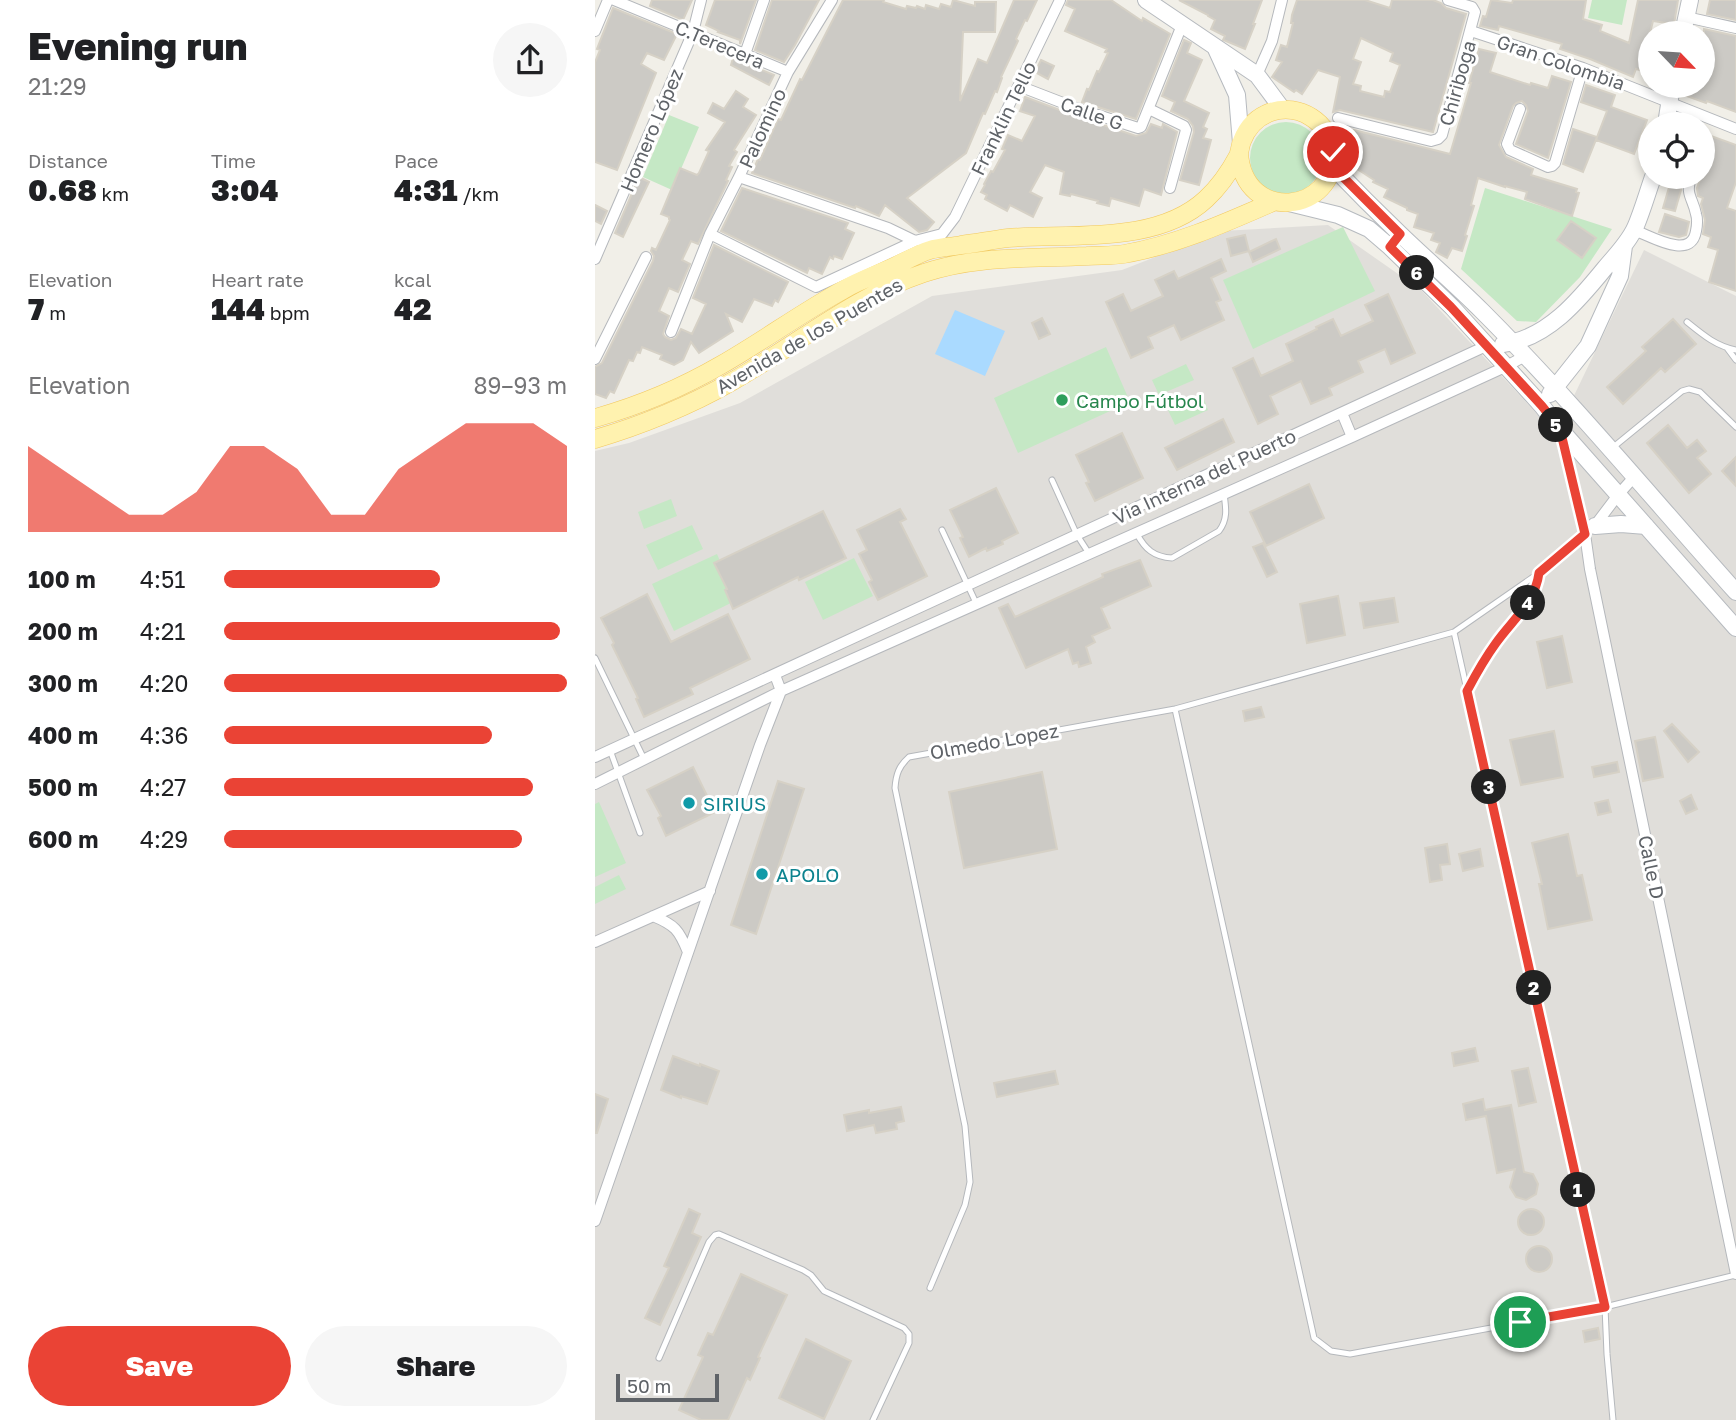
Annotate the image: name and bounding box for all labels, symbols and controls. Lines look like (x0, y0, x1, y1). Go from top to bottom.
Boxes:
street label: C.Terecera (672, 15, 768, 73)
north arrow (1638, 21, 1715, 98)
map controls (1638, 21, 1715, 189)
text: Evening run (28, 23, 247, 68)
button: share (493, 23, 567, 97)
street label: Gran Colombia (1494, 29, 1628, 95)
street label: Chiriboga (1434, 38, 1480, 128)
street label: Franklin Tello (966, 57, 1040, 179)
street label: Homero López (615, 65, 687, 195)
text: 21:29 (28, 72, 87, 100)
street label: Palomino (734, 84, 790, 172)
street label: Calle G (1058, 92, 1126, 134)
button: locate (1638, 112, 1715, 189)
pin (1303, 122, 1363, 182)
icon: check (1314, 133, 1352, 171)
text: Distance (28, 149, 108, 172)
text: Time (211, 149, 256, 172)
text: Pace (394, 149, 438, 172)
text: 0.68 (28, 172, 97, 208)
text: 3:04 (211, 172, 279, 208)
text: 4:31 (394, 172, 458, 208)
text: km (97, 182, 129, 205)
text: /km (458, 182, 499, 205)
pin: 6 (1399, 256, 1435, 290)
text: 6 (1410, 261, 1423, 284)
text: Elevation (28, 268, 113, 291)
text: Heart rate (211, 268, 304, 291)
text: kcal (394, 268, 432, 291)
street label: Avenida de los Puentes (712, 272, 906, 398)
text: 7 (28, 291, 44, 327)
text: 144 (211, 291, 265, 327)
text: 42 (394, 291, 432, 327)
text: m (44, 301, 66, 324)
text: bpm (265, 301, 310, 324)
text: Elevation (28, 371, 130, 399)
text: 89–93 m (473, 371, 567, 399)
place label: Campo Fútbol (1076, 389, 1204, 412)
marker: Campo Fútbol (1054, 392, 1070, 408)
pin: 5 (1539, 408, 1573, 442)
text: 5 (1550, 413, 1561, 436)
street label: Via Interna del Puerto (1109, 423, 1299, 529)
text: 100 m (28, 565, 96, 593)
text: 4:51 (140, 565, 185, 593)
pin: 4 (1511, 586, 1545, 620)
text: 4 (1522, 591, 1533, 614)
text: 200 m (28, 617, 98, 645)
text: 4:21 (140, 617, 185, 645)
text: 300 m (28, 669, 98, 697)
text: 4:20 (140, 669, 189, 697)
street label: Olmedo Lopez (928, 718, 1060, 764)
text: 400 m (28, 721, 98, 749)
text: 4:36 (140, 721, 188, 749)
pin: 3 (1471, 770, 1507, 804)
text: 500 m (28, 773, 98, 801)
text: 4:27 (140, 773, 186, 801)
text: 3 (1483, 775, 1494, 798)
place label: SIRIUS (703, 792, 766, 815)
marker: SIRIUS (681, 795, 697, 811)
text: 600 m (28, 825, 98, 853)
text: 4:29 (140, 825, 188, 853)
street label: Calle D (1634, 833, 1670, 901)
place label: APOLO (776, 863, 839, 886)
marker: APOLO (754, 866, 770, 882)
pin: 2 (1517, 970, 1551, 1006)
text: 2 (1528, 976, 1539, 999)
pin: 1 (1560, 1172, 1595, 1208)
text: 1 (1573, 1178, 1582, 1201)
pin (1490, 1292, 1550, 1352)
icon: arrive (1501, 1303, 1539, 1341)
button: Save (28, 1326, 291, 1406)
button: Share (305, 1326, 567, 1406)
scale bar (616, 1371, 719, 1403)
text: 50 m (627, 1374, 671, 1397)

